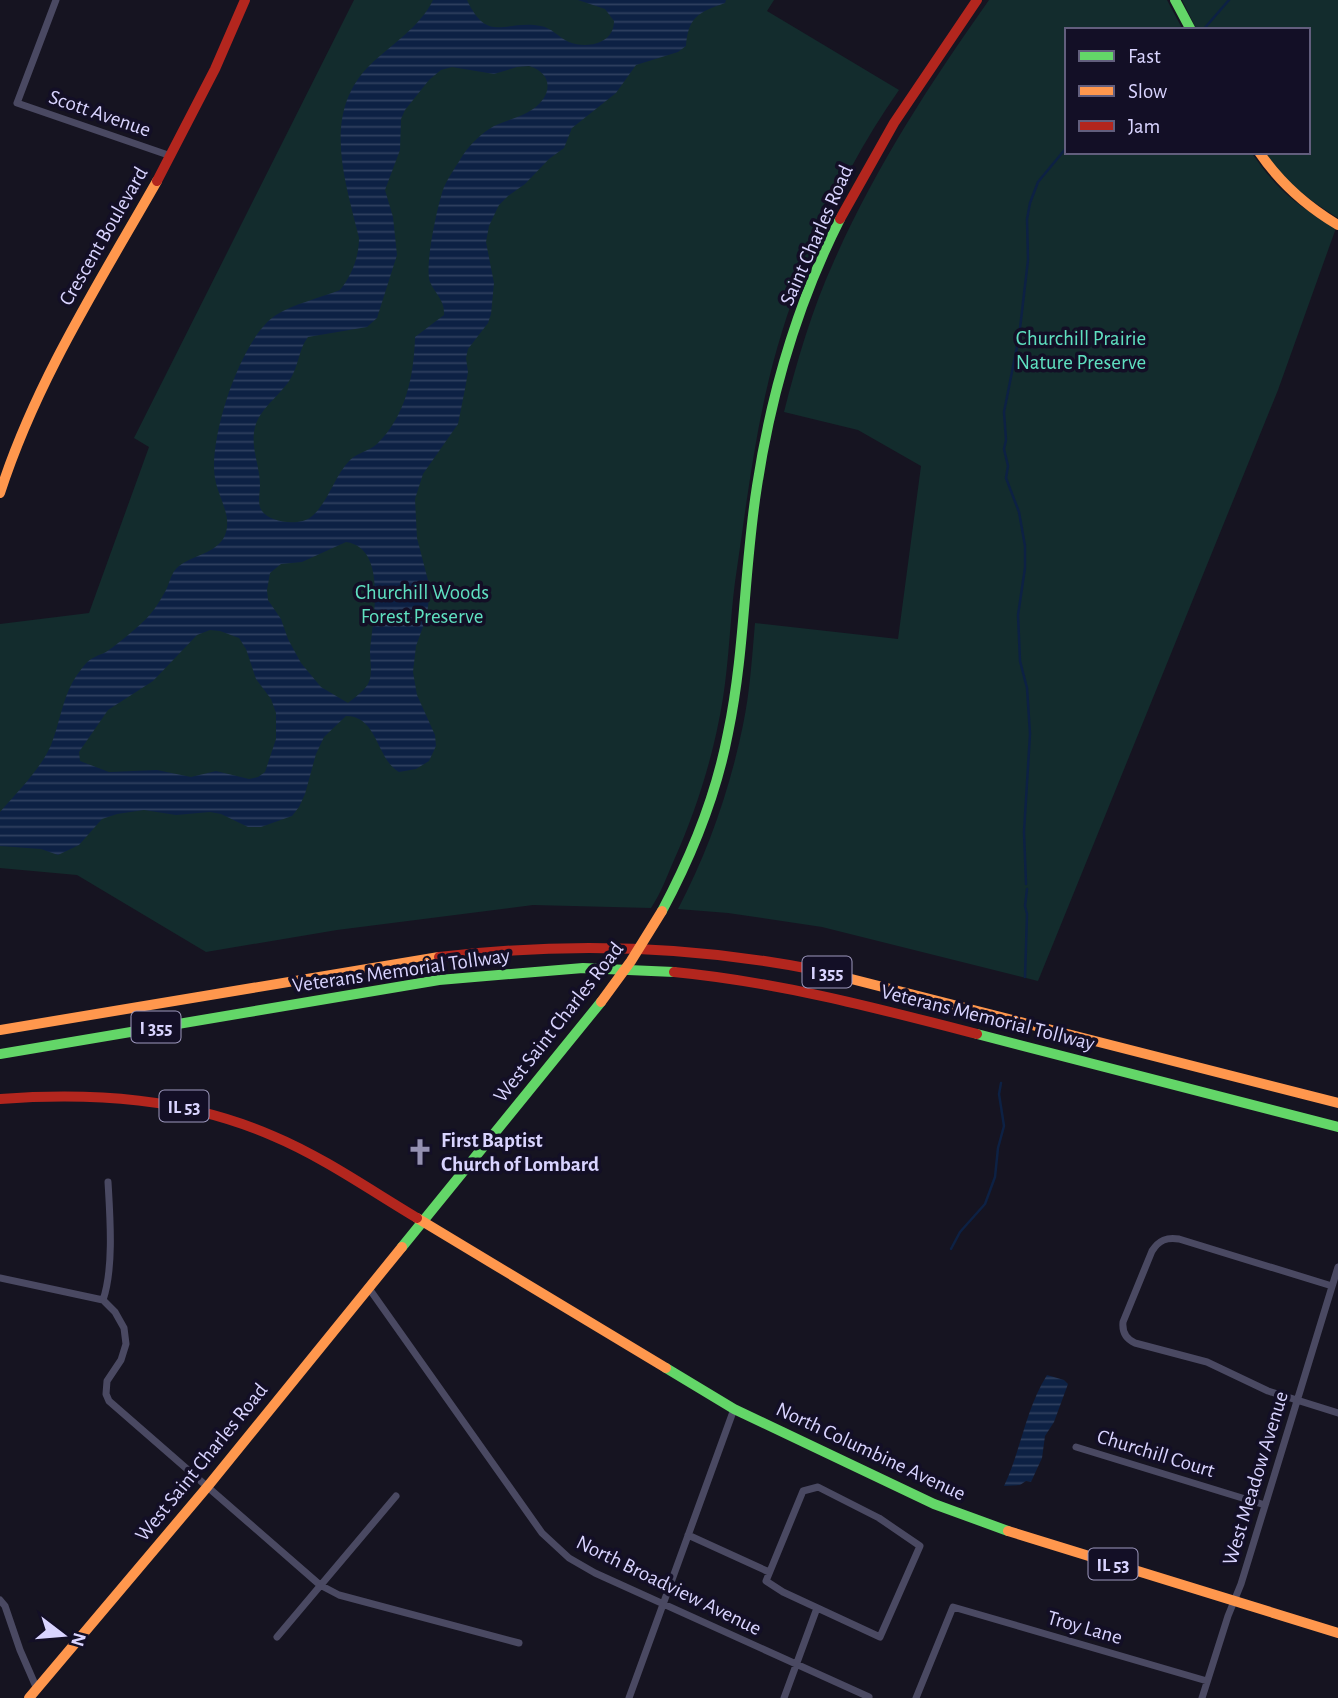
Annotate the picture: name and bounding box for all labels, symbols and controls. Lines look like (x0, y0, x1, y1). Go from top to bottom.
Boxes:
legend (1065, 28, 1310, 154)
text: Fast (1128, 46, 1161, 67)
text: Slow (1128, 81, 1167, 102)
street label: Scott Avenue (46, 86, 153, 141)
text: Jam (1128, 116, 1160, 137)
street label: Saint Charles Road (776, 162, 857, 309)
street label: Crescent Boulevard (55, 163, 152, 309)
park label: Churchill Prairie Nature Preserve (1016, 328, 1146, 373)
park label: Churchill Woods Forest Preserve (355, 582, 489, 627)
street label: West Saint Charles Road (490, 938, 627, 1106)
street label: Veterans Memorial Tollway (291, 945, 511, 996)
road number: I 355 (802, 956, 852, 988)
street label: Veterans Memorial Tollway (879, 981, 1097, 1054)
road number: I 355 (132, 1012, 180, 1042)
road number: IL 53 (160, 1090, 208, 1122)
place label: First Baptist Church of Lombard (441, 1130, 599, 1175)
church icon: First Baptist Church of Lombard (405, 1137, 435, 1167)
street label: West Saint Charles Road (131, 1379, 272, 1545)
street label: West Meadow Avenue (1219, 1389, 1292, 1568)
street label: North Columbine Avenue (773, 1398, 969, 1505)
street label: Churchill Court (1095, 1426, 1217, 1481)
street label: North Broadview Avenue (573, 1532, 765, 1639)
road number: IL 53 (1088, 1548, 1138, 1580)
north arrow (28, 1600, 98, 1670)
street label: Troy Lane (1045, 1607, 1125, 1648)
text: N (67, 1630, 89, 1648)

